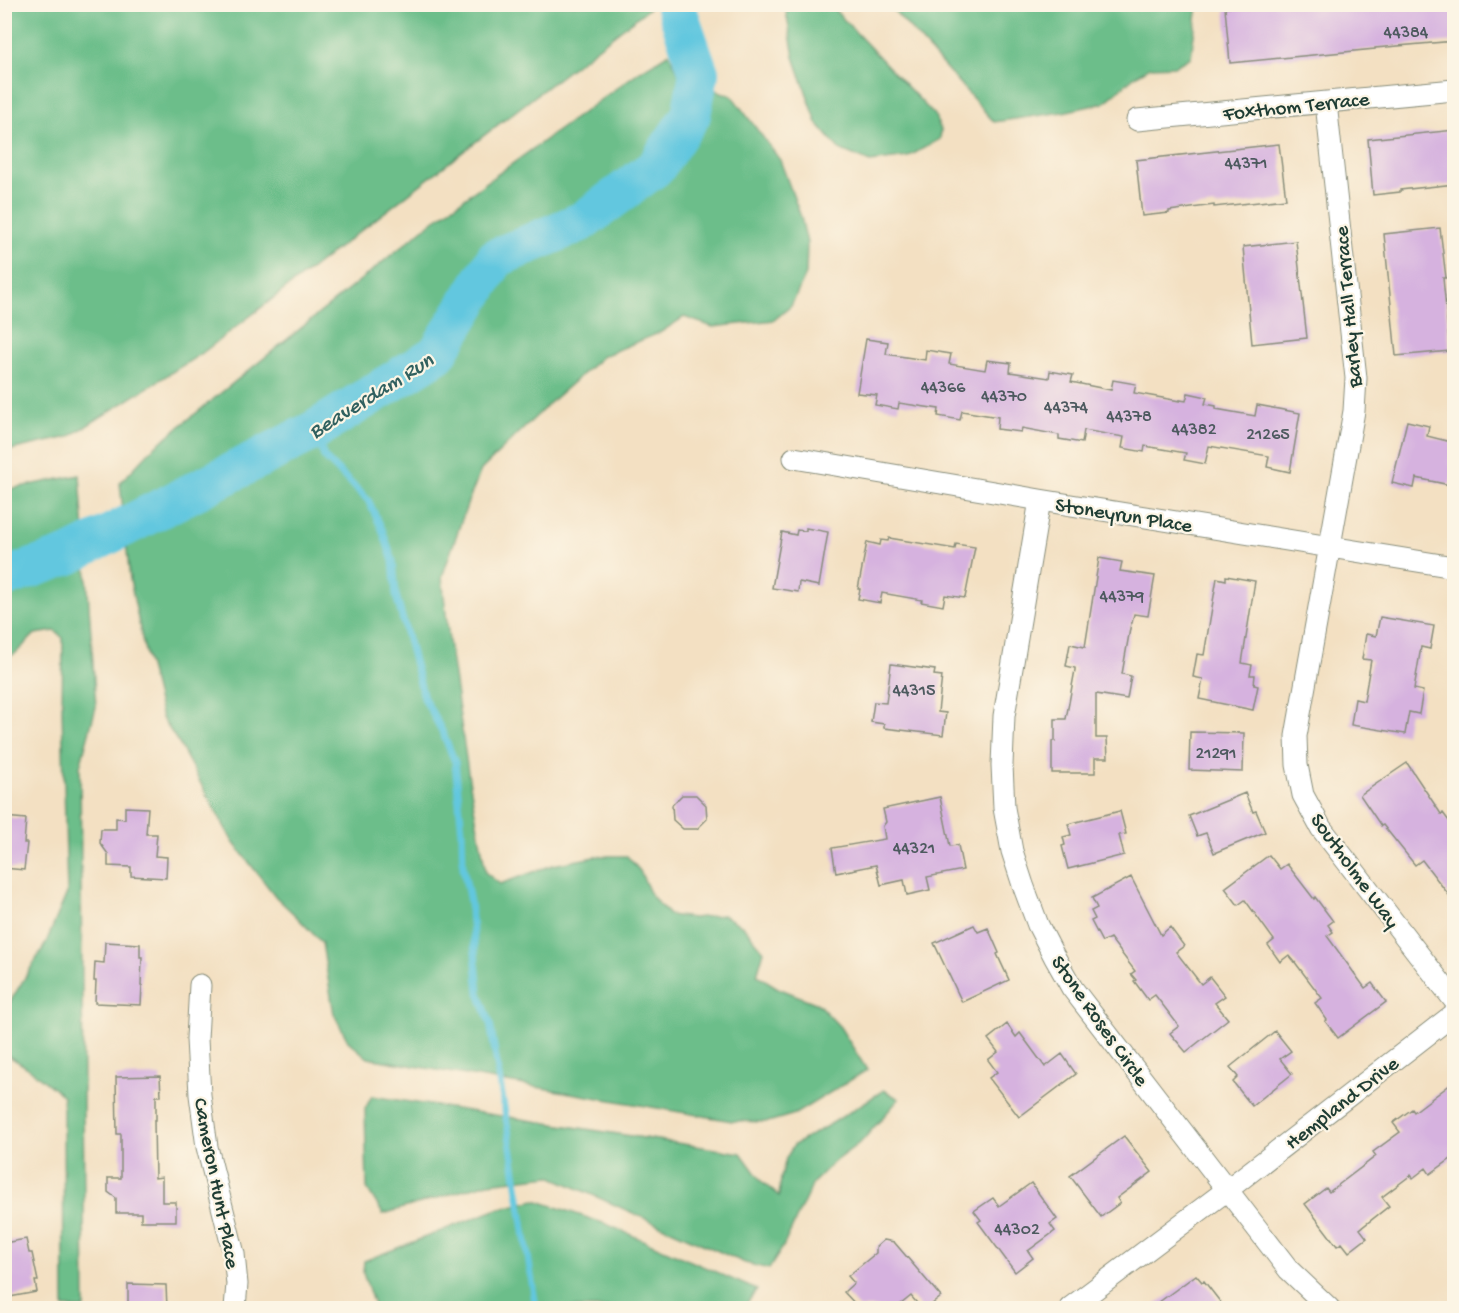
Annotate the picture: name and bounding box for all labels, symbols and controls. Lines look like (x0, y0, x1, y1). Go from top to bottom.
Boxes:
house number: 44384 (1384, 23, 1429, 44)
street label: Foxthom Terrace (1221, 88, 1372, 129)
house number: 44371 (1224, 154, 1268, 175)
street label: Barley Hall Terrace (1331, 224, 1370, 389)
water label: Beaverdam Run (305, 348, 440, 446)
house number: 44366 (921, 378, 966, 399)
house number: 44370 (981, 387, 1027, 408)
house number: 44374 (1044, 398, 1089, 419)
house number: 44378 (1106, 407, 1152, 428)
house number: 44382 (1171, 420, 1217, 441)
house number: 21265 (1246, 425, 1290, 446)
street label: Stoneyrun Place (1053, 494, 1195, 541)
house number: 44379 (1100, 587, 1144, 608)
house number: 44315 (892, 681, 936, 702)
house number: 21291 (1195, 744, 1237, 765)
street label: Southolme Way (1303, 810, 1403, 935)
house number: 44321 (893, 839, 935, 860)
street label: Stone Roses Circle (1044, 952, 1153, 1093)
street label: Hempland Drive (1281, 1052, 1406, 1157)
street label: Cameron Hunt Place (186, 1096, 244, 1272)
house number: 44302 (994, 1220, 1040, 1241)

